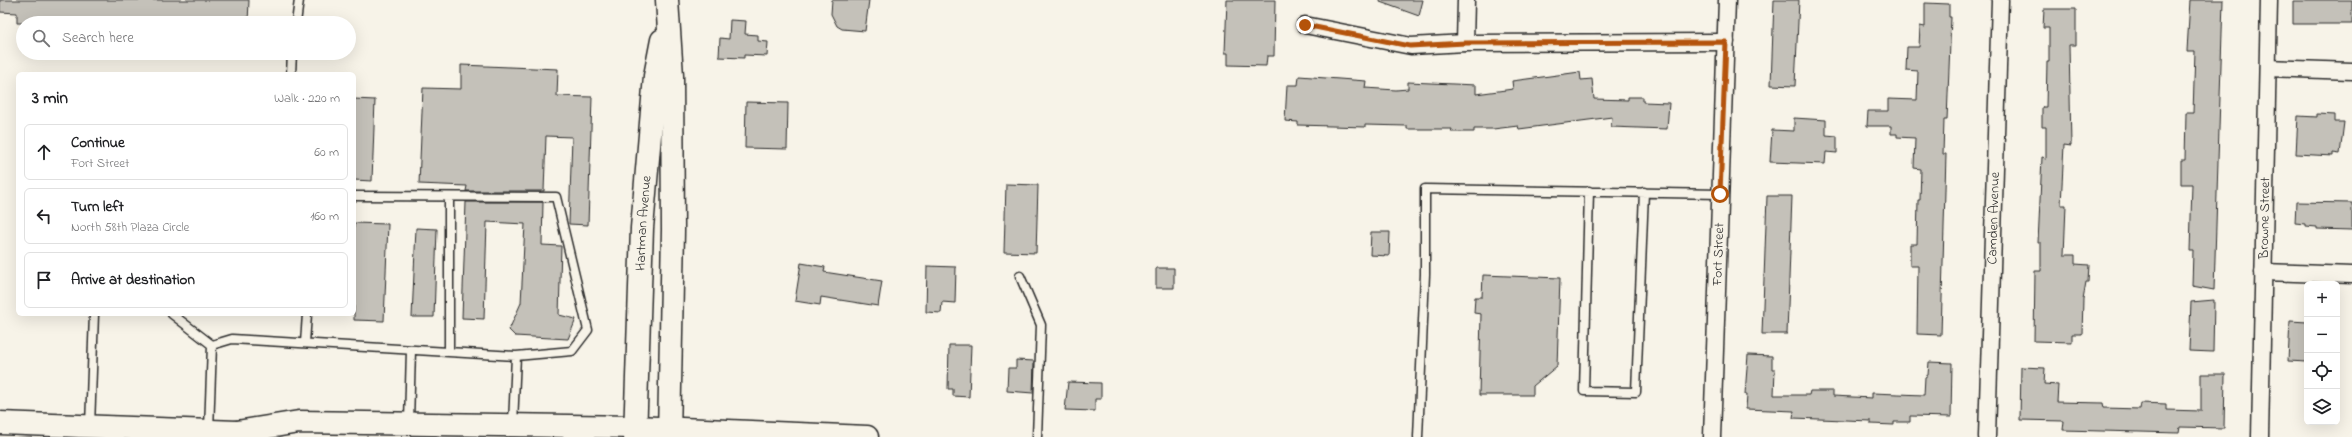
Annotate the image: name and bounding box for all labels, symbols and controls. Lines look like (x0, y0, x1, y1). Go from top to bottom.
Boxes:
search box (16, 16, 356, 60)
route end (1296, 16, 1314, 34)
icon: search (30, 27, 52, 49)
text: Search here (62, 27, 134, 49)
text: 3 min (32, 86, 68, 111)
text: Walk · 220 m (274, 89, 340, 108)
text: Continue (71, 132, 125, 154)
icon: ahead (33, 141, 55, 163)
text: 60 m (314, 143, 339, 162)
text: Fort Street (71, 154, 129, 173)
street label: Camden Avenue (1982, 171, 2005, 265)
street label: Hartman Avenue (630, 174, 657, 271)
street label: Browne Street (2253, 176, 2276, 260)
route start (1711, 185, 1729, 203)
text: Turn left (71, 196, 124, 218)
icon: left (33, 205, 55, 227)
text: 160 m (310, 207, 339, 226)
text: North 58th Plaza Circle (71, 218, 189, 237)
street label: Fort Street (1707, 222, 1730, 287)
icon: arrive (33, 269, 55, 291)
text: Arrive at destination (71, 269, 195, 291)
map controls (2304, 281, 2340, 425)
button: + (2304, 281, 2340, 317)
button: − (2304, 317, 2340, 353)
button: locate (2304, 353, 2340, 389)
button: layers (2304, 389, 2340, 425)

